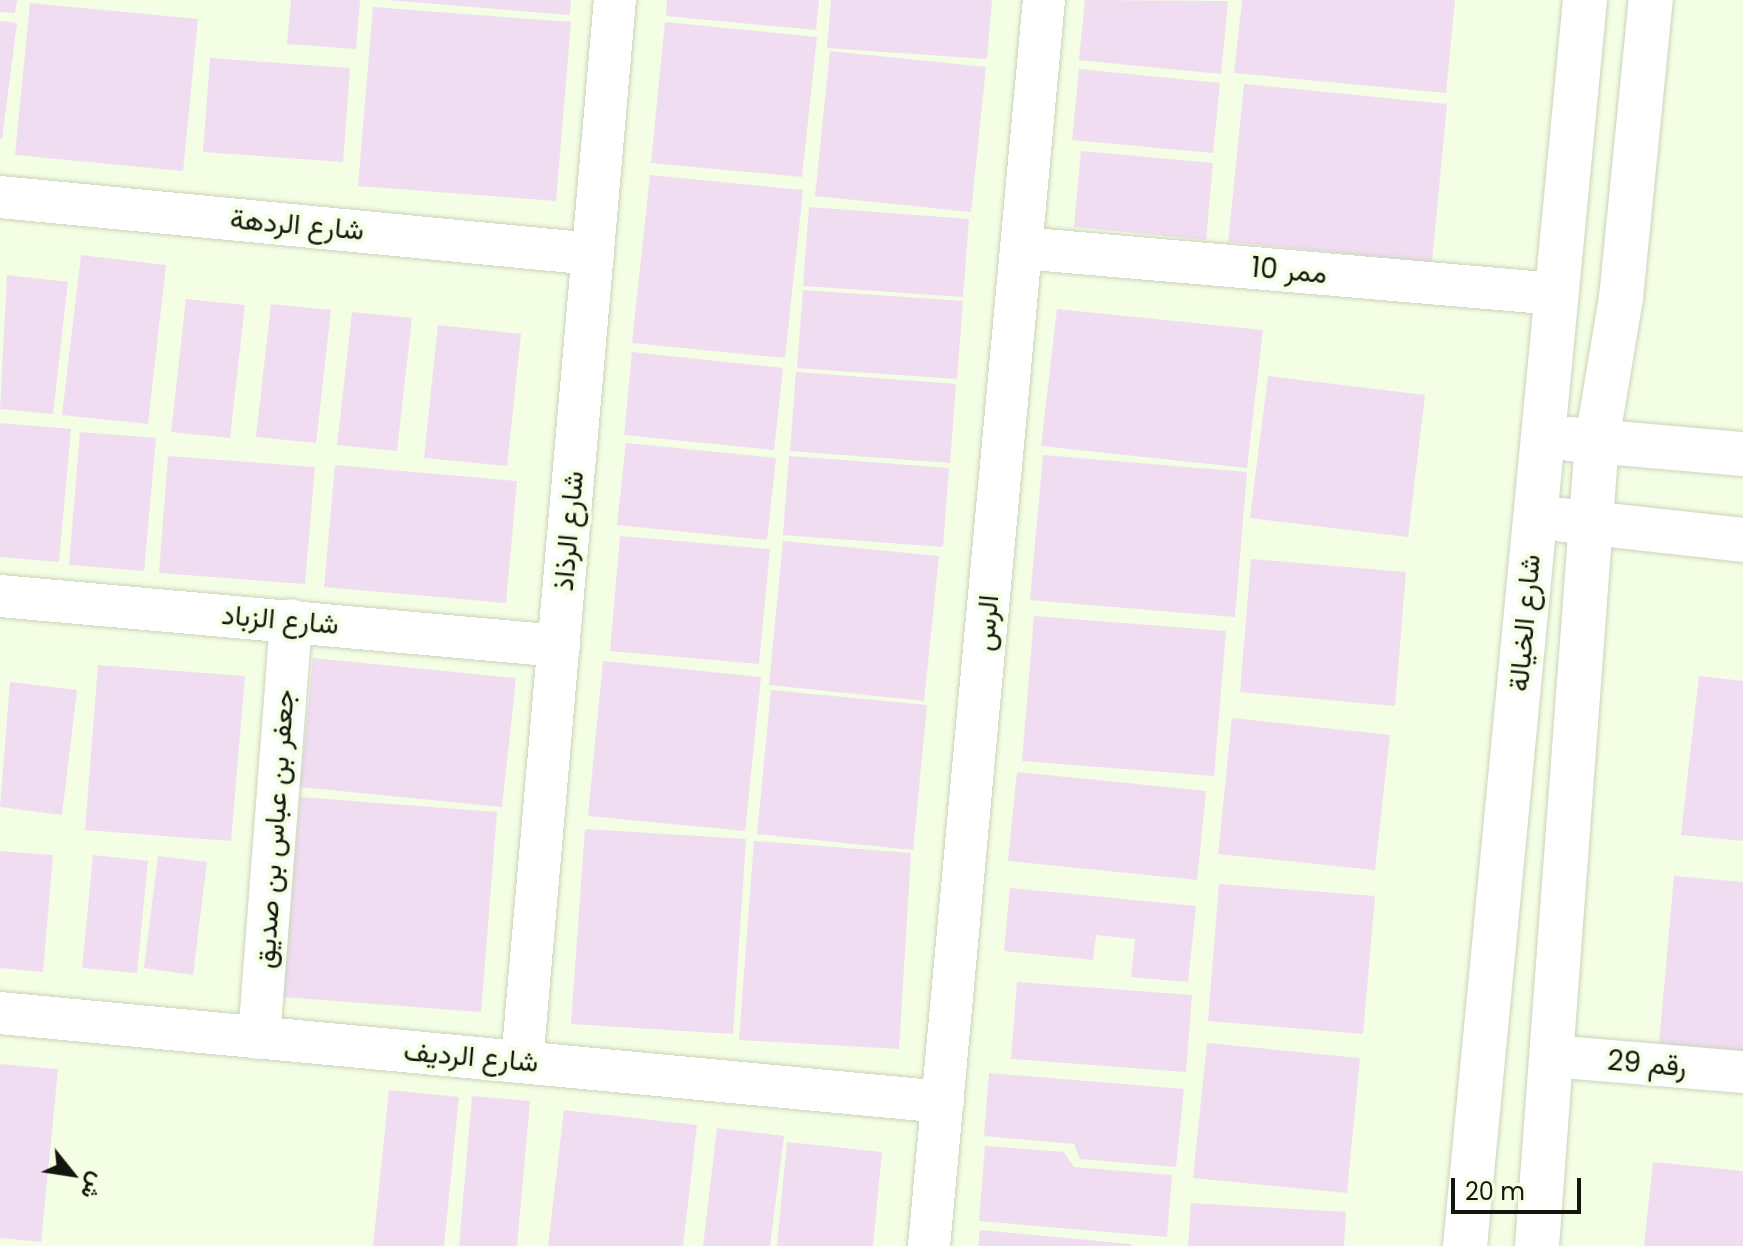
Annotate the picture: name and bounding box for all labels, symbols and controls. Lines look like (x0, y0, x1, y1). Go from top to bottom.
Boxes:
street label: شارع الردهة (229, 202, 365, 248)
street label: ممر 10 (1250, 251, 1328, 291)
street label: شارع الرذاذ (547, 470, 591, 592)
street label: شارع الخيالة (1502, 553, 1548, 693)
street label: الرس (968, 594, 1006, 652)
street label: شارع الزباد (220, 598, 340, 642)
street label: جعفر بن عباس بن صديق (248, 688, 302, 970)
street label: شارع الرديف (402, 1034, 540, 1080)
street label: رقم 29 (1606, 1044, 1688, 1084)
north arrow (32, 1134, 112, 1214)
scale bar (1455, 1162, 1585, 1212)
text: ش (73, 1167, 113, 1205)
text: 20 m (1465, 1175, 1525, 1208)

